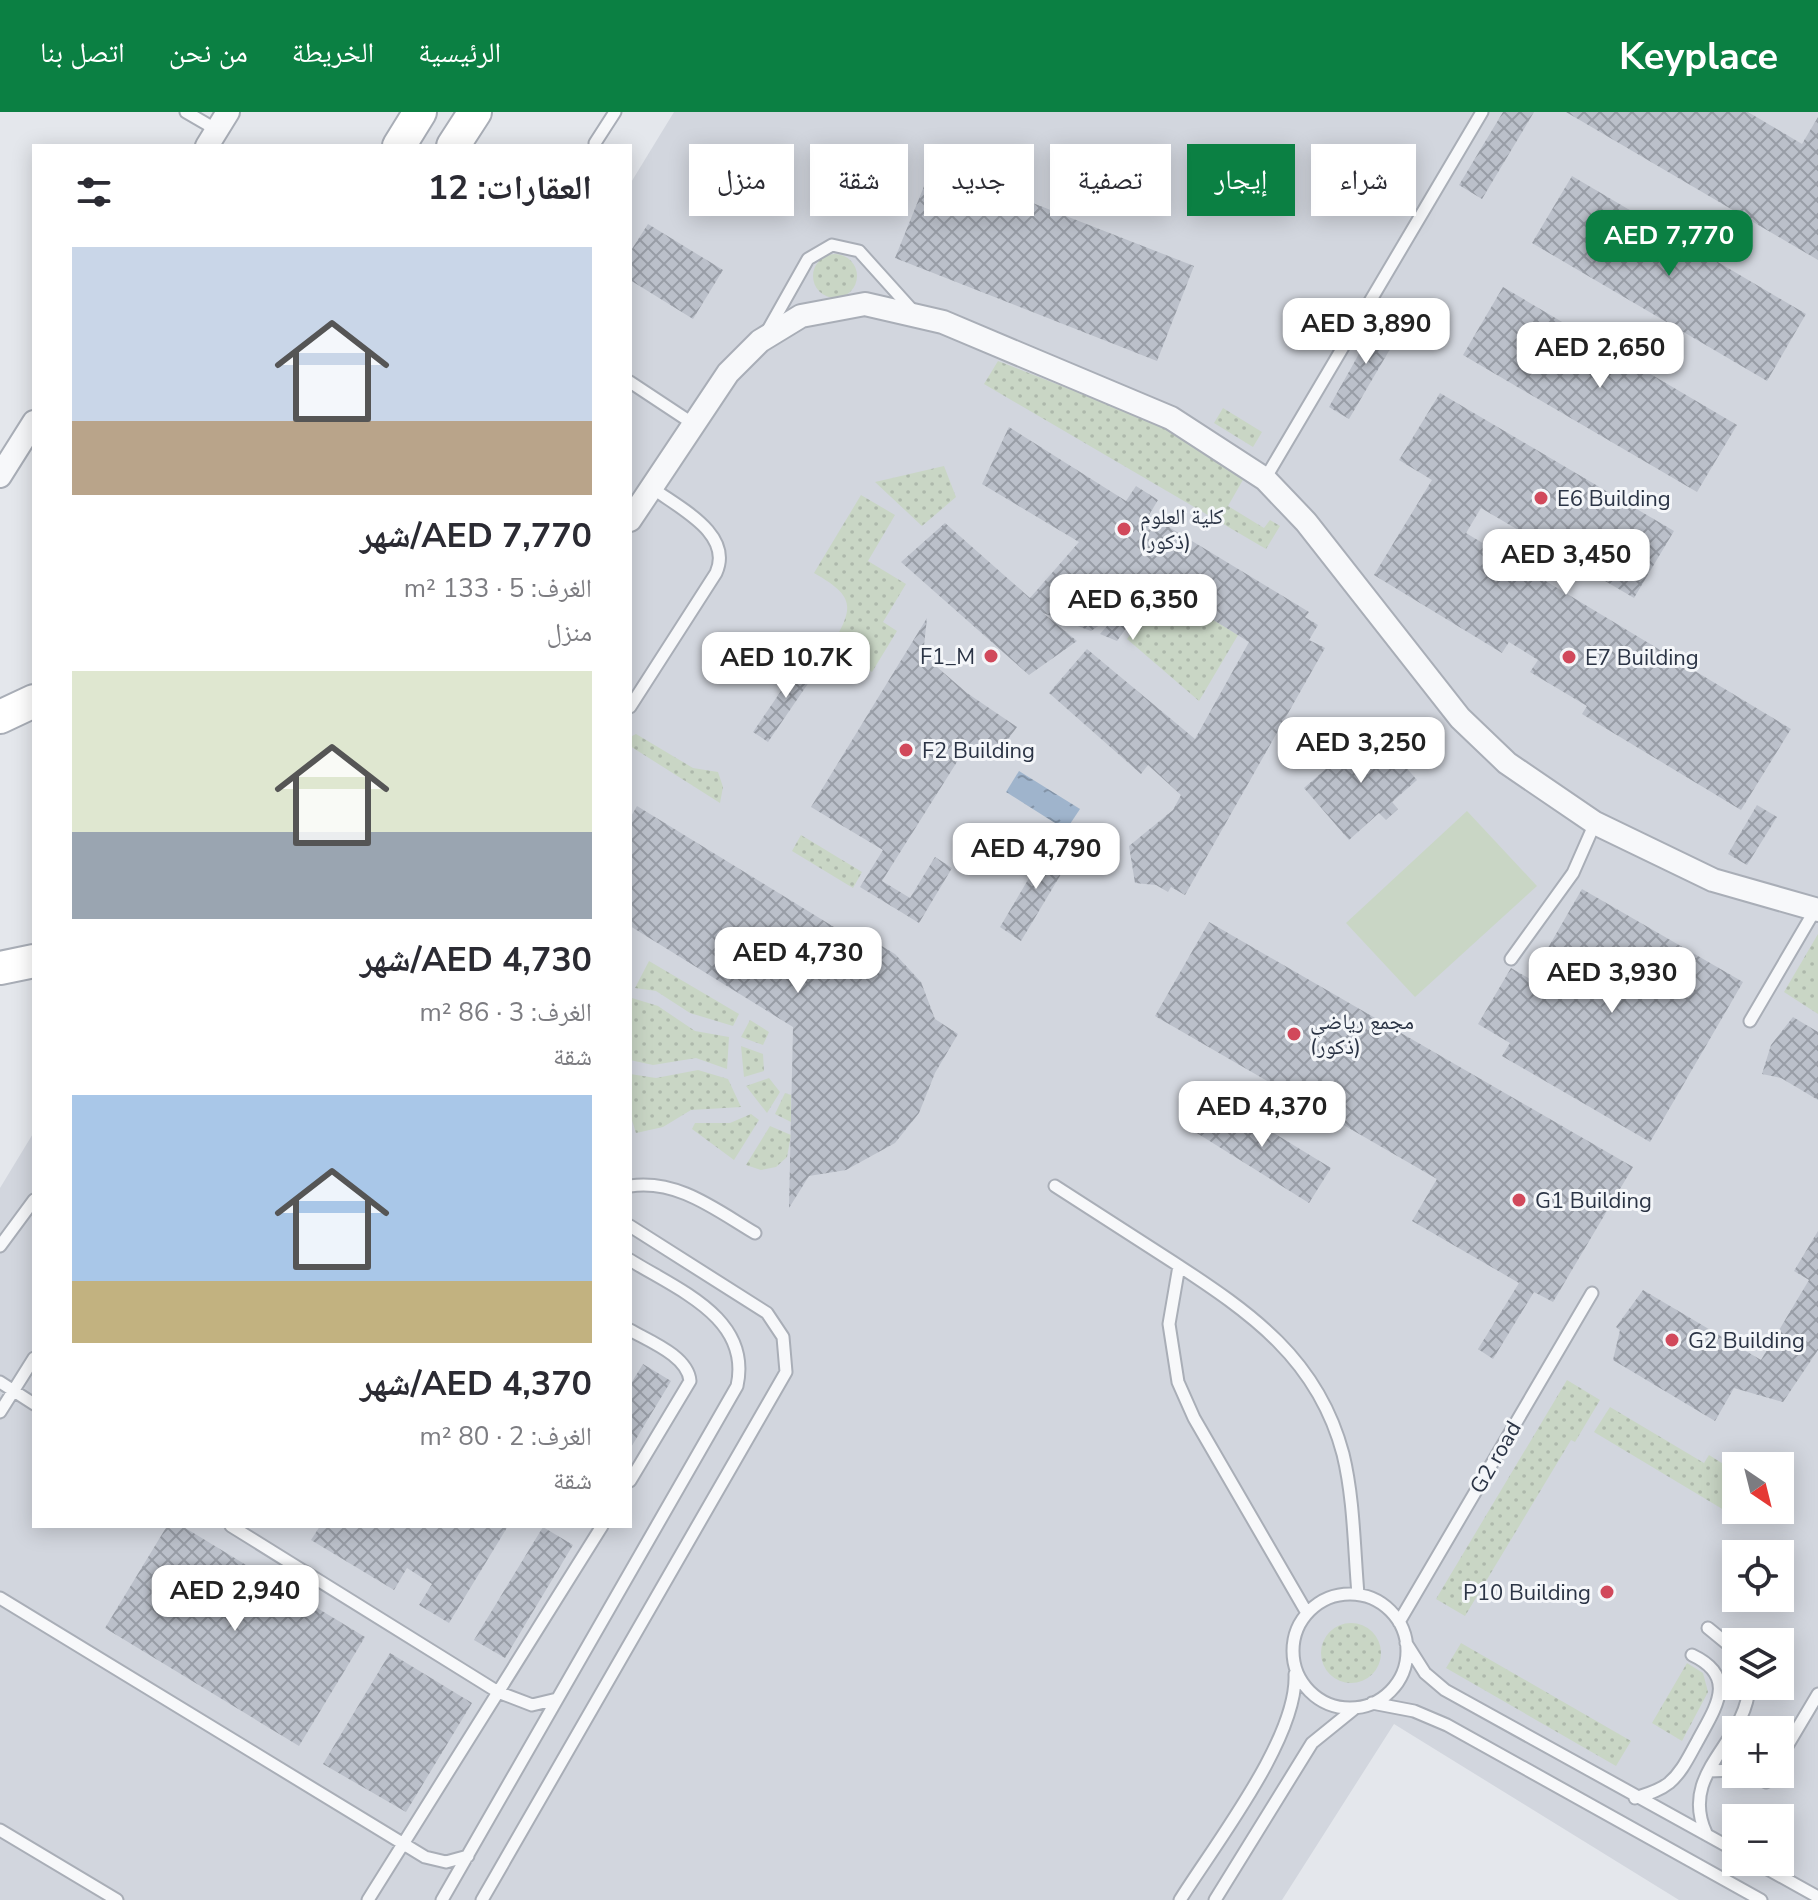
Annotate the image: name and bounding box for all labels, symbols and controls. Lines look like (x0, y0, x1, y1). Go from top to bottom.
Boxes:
text: Keyplace (1619, 31, 1778, 82)
text: اتصل بنا (40, 34, 125, 72)
text: من نحن (169, 34, 248, 72)
text: الخريطة (292, 34, 374, 72)
text: الرئيسية (418, 34, 501, 72)
chip: منزل (689, 144, 794, 216)
chip: شقة (810, 144, 908, 216)
chip: جديد (924, 144, 1034, 216)
chip: تصفية (1050, 144, 1171, 216)
chip: إيجار (1187, 144, 1295, 216)
chip: شراء (1311, 144, 1416, 216)
text: العقارات: 12 (428, 165, 592, 211)
icon: filters (72, 170, 116, 214)
pin: AED 7,770 (1577, 210, 1761, 278)
text: AED 7,770 (1604, 218, 1734, 253)
pin: AED 3,890 (1274, 298, 1458, 366)
icon: home (260, 299, 404, 443)
text: AED 3,890 (1301, 306, 1431, 341)
pin: AED 2,650 (1508, 322, 1692, 390)
text: AED 2,650 (1535, 330, 1665, 365)
place label: E6 Building (1557, 484, 1671, 514)
marker: E6 Building (1532, 489, 1550, 507)
place label: كلية العلوم (ذكور) (1140, 502, 1224, 557)
text: AED 7,770/شهر (360, 513, 592, 559)
marker: كلية العلوم (ذكور) (1115, 520, 1133, 538)
pin: AED 3,450 (1474, 529, 1658, 597)
text: AED 3,450 (1501, 537, 1631, 572)
text: الغرف: 5 · 133 m² (404, 571, 592, 606)
pin: AED 6,350 (1041, 574, 1225, 642)
text: AED 6,350 (1068, 582, 1198, 617)
text: منزل (547, 615, 592, 650)
pin: AED 10.7K (694, 632, 878, 700)
text: AED 10.7K (720, 640, 852, 675)
place label: F1_M (920, 642, 975, 672)
place label: E7 Building (1585, 643, 1699, 673)
marker: F1_M (982, 647, 1000, 665)
marker: E7 Building (1560, 648, 1578, 666)
pin: AED 3,250 (1269, 717, 1453, 785)
icon: home (260, 723, 404, 867)
text: AED 3,250 (1296, 725, 1426, 760)
place label: F2 Building (922, 736, 1035, 766)
marker: F2 Building (897, 741, 915, 759)
pin: AED 4,790 (944, 823, 1128, 891)
text: AED 4,790 (971, 831, 1101, 866)
pin: AED 4,730 (706, 927, 890, 995)
text: AED 4,730 (733, 935, 863, 970)
text: AED 4,730/شهر (360, 937, 592, 983)
pin: AED 3,930 (1520, 947, 1704, 1015)
text: AED 3,930 (1547, 955, 1677, 990)
text: الغرف: 3 · 86 m² (419, 995, 592, 1030)
place label: مجمع رياضي (ذكور) (1310, 1007, 1414, 1062)
marker: مجمع رياضي (ذكور) (1285, 1025, 1303, 1043)
text: شقة (553, 1039, 592, 1074)
pin: AED 4,370 (1170, 1081, 1354, 1149)
text: AED 4,370 (1197, 1089, 1327, 1124)
icon: home (260, 1147, 404, 1291)
place label: G1 Building (1535, 1186, 1652, 1216)
marker: G1 Building (1510, 1191, 1528, 1209)
place label: G2 Building (1688, 1326, 1805, 1356)
marker: G2 Building (1663, 1331, 1681, 1349)
text: AED 4,370/شهر (360, 1361, 592, 1407)
street label: G2 road (1463, 1416, 1529, 1499)
text: الغرف: 2 · 80 m² (419, 1419, 592, 1454)
north arrow (1722, 1452, 1794, 1524)
map controls (1722, 1452, 1794, 1876)
text: شقة (553, 1463, 592, 1498)
button: locate (1722, 1540, 1794, 1612)
pin: AED 2,940 (143, 1565, 327, 1633)
text: AED 2,940 (170, 1573, 300, 1608)
place label: P10 Building (1463, 1578, 1591, 1608)
marker: P10 Building (1598, 1583, 1616, 1601)
button: layers (1722, 1628, 1794, 1700)
button: + (1722, 1716, 1794, 1788)
button: − (1722, 1804, 1794, 1876)

